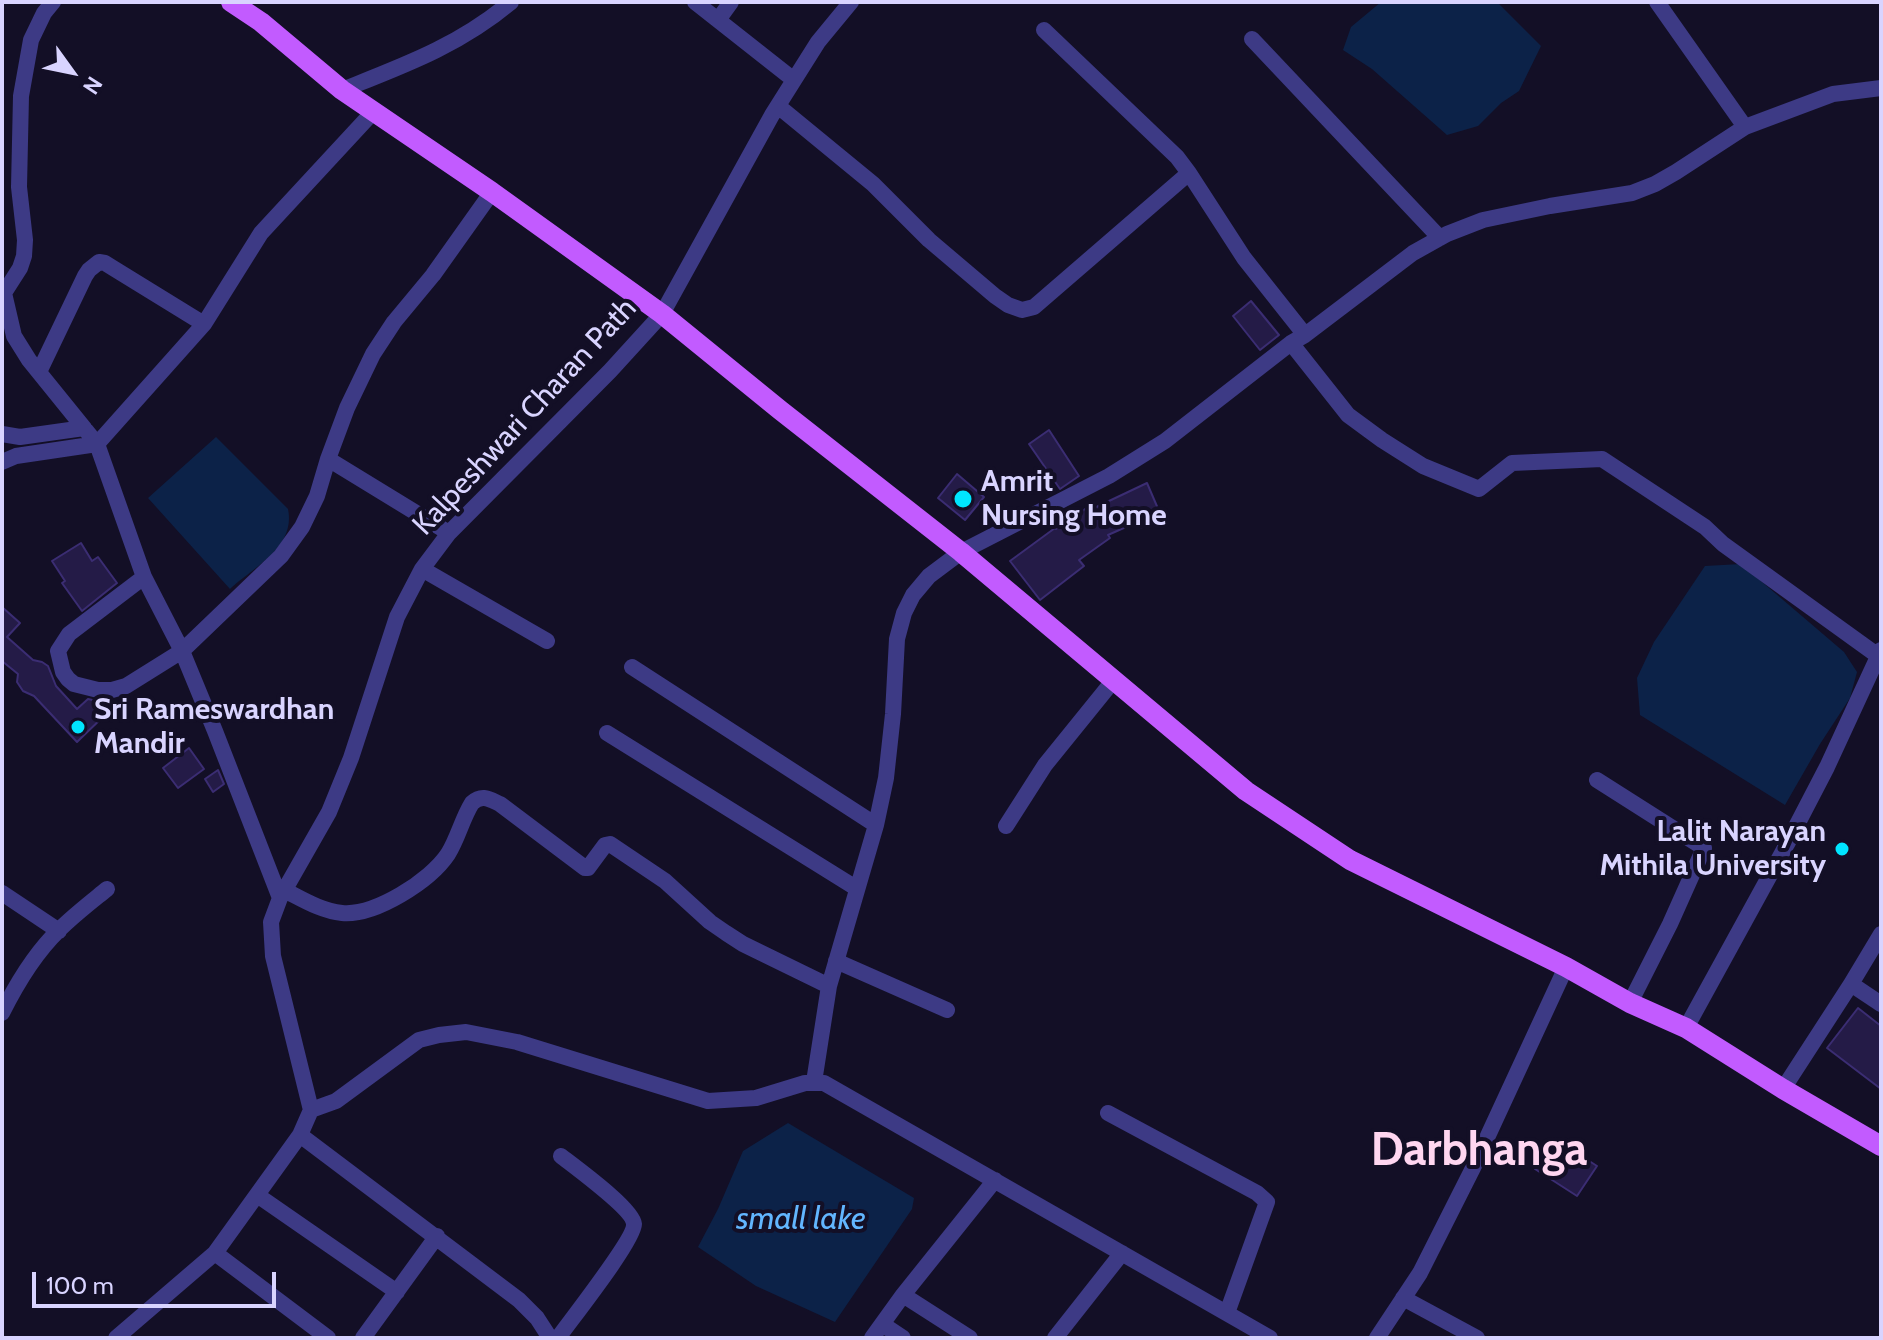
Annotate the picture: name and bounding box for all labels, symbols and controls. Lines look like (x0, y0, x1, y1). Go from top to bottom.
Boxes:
north arrow (32, 32, 112, 112)
text: N (77, 71, 108, 99)
street label: Kalpeshwari Charan Path (406, 291, 644, 543)
place label: Amrit Nursing Home (981, 464, 1167, 534)
marker: Amrit Nursing Home (952, 488, 974, 510)
place label: Sri Rameswardhan Mandir (94, 692, 334, 762)
marker: Sri Rameswardhan Mandir (69, 718, 87, 736)
place label: Lalit Narayan Mithila University (1599, 814, 1826, 884)
marker: Lalit Narayan Mithila University (1833, 840, 1851, 858)
district label: Darbhanga (1371, 1123, 1587, 1179)
water label: small lake (736, 1201, 866, 1239)
scale bar (36, 1256, 280, 1306)
text: 100 m (46, 1271, 114, 1300)

